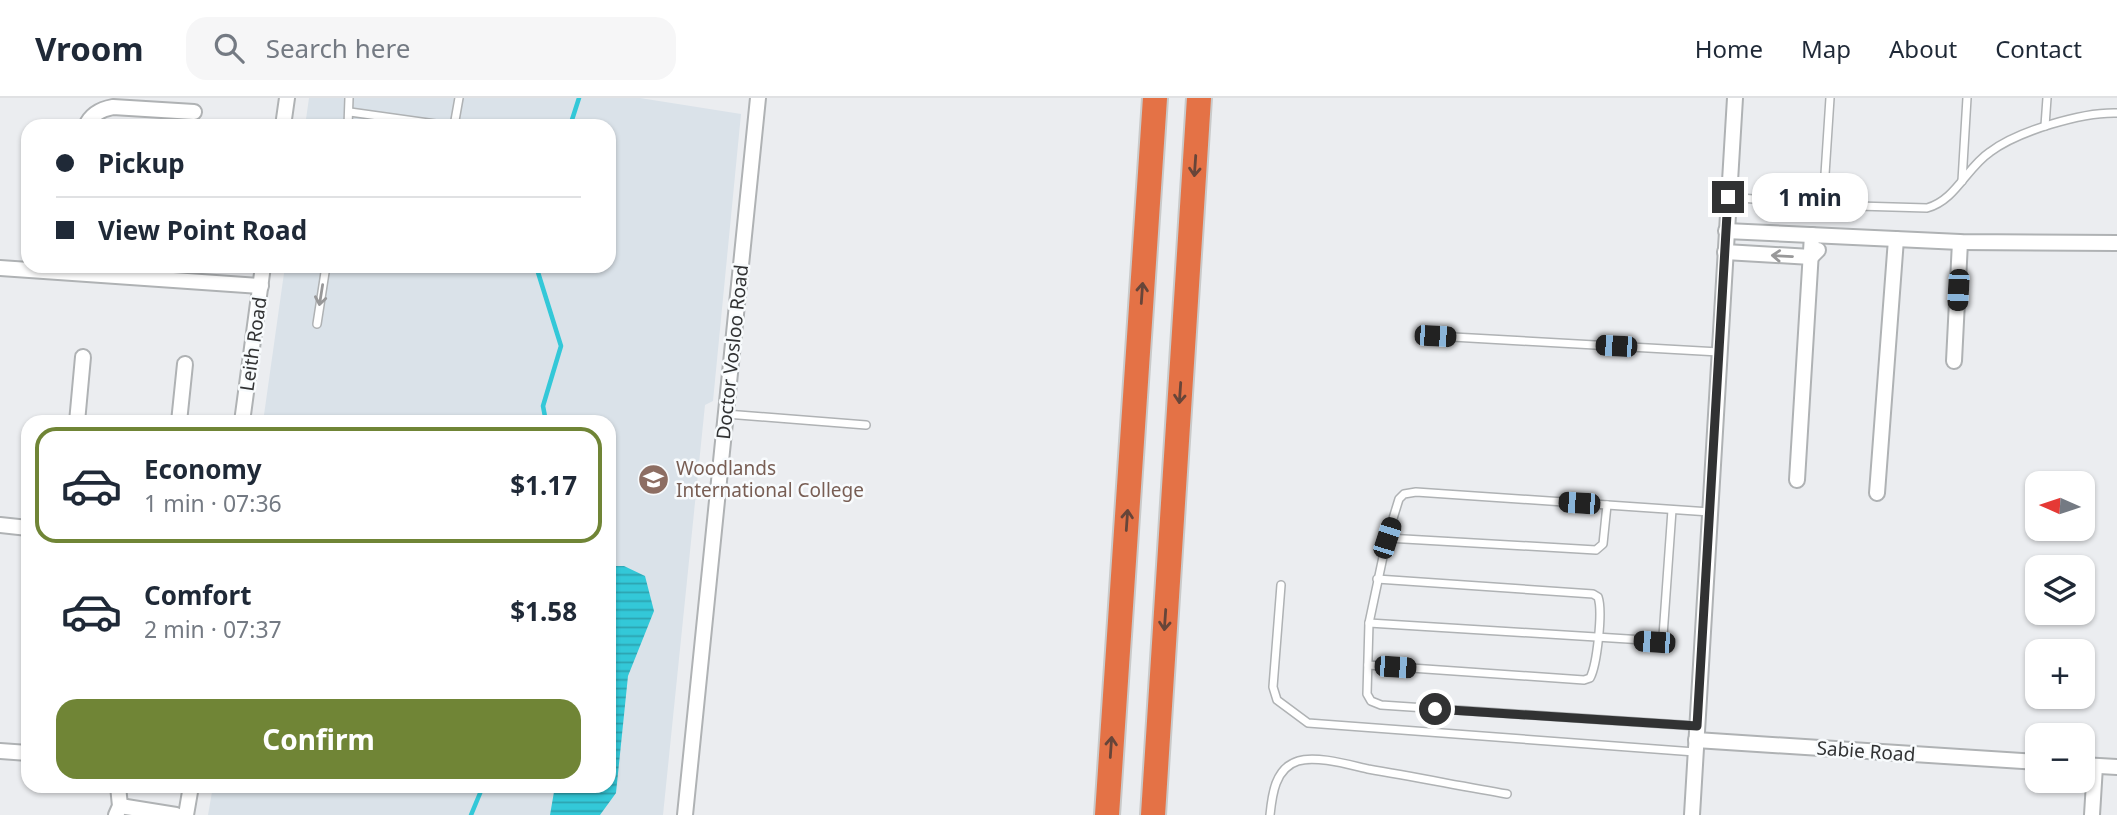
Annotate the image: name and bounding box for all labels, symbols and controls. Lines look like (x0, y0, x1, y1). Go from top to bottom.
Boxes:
search box (186, 17, 676, 80)
text: Vroom (35, 26, 144, 71)
icon: search (210, 29, 248, 67)
text: Search here (266, 30, 410, 66)
text: Home (1695, 32, 1763, 65)
text: Map (1801, 32, 1851, 65)
text: About (1889, 32, 1957, 65)
text: Contact (1995, 32, 2082, 65)
text: Pickup (98, 145, 185, 181)
one-way arrow (1188, 154, 1201, 177)
callout: 1 min (1752, 172, 1868, 222)
route end (1712, 181, 1744, 213)
text: 1 min (1778, 181, 1842, 213)
text: View Point Road (98, 212, 307, 248)
one-way arrow (1771, 249, 1794, 262)
street label: Doctor Vosloo Road (710, 263, 754, 441)
car (1947, 268, 1970, 312)
one-way arrow (1136, 282, 1149, 305)
one-way arrow (314, 283, 327, 306)
street label: Leith Road (234, 295, 272, 393)
car (1414, 324, 1457, 348)
car (1595, 334, 1638, 358)
one-way arrow (1173, 381, 1186, 404)
text: Economy (144, 451, 262, 487)
icon: car (60, 454, 123, 517)
place label: Woodlands International College (676, 455, 864, 503)
school or university icon: Woodlands International College (636, 462, 670, 496)
text: $1.17 (510, 467, 577, 503)
north arrow (2025, 471, 2095, 541)
map controls (2025, 471, 2095, 793)
text: 1 min · 07:36 (144, 487, 282, 519)
car (1558, 491, 1601, 515)
one-way arrow (1120, 509, 1133, 532)
car (1371, 515, 1404, 561)
button: layers (2025, 555, 2095, 625)
text: Comfort (144, 577, 252, 613)
icon: car (60, 580, 123, 643)
text: $1.58 (510, 593, 577, 629)
one-way arrow (1159, 608, 1172, 631)
text: 2 min · 07:37 (144, 613, 282, 645)
car (1633, 630, 1676, 654)
button: + (2025, 639, 2095, 709)
car (1374, 655, 1417, 679)
route start (1419, 693, 1451, 725)
button: Confirm (56, 699, 581, 779)
button: − (2025, 723, 2095, 793)
street label: Sabie Road (1816, 735, 1916, 767)
one-way arrow (1105, 736, 1118, 759)

